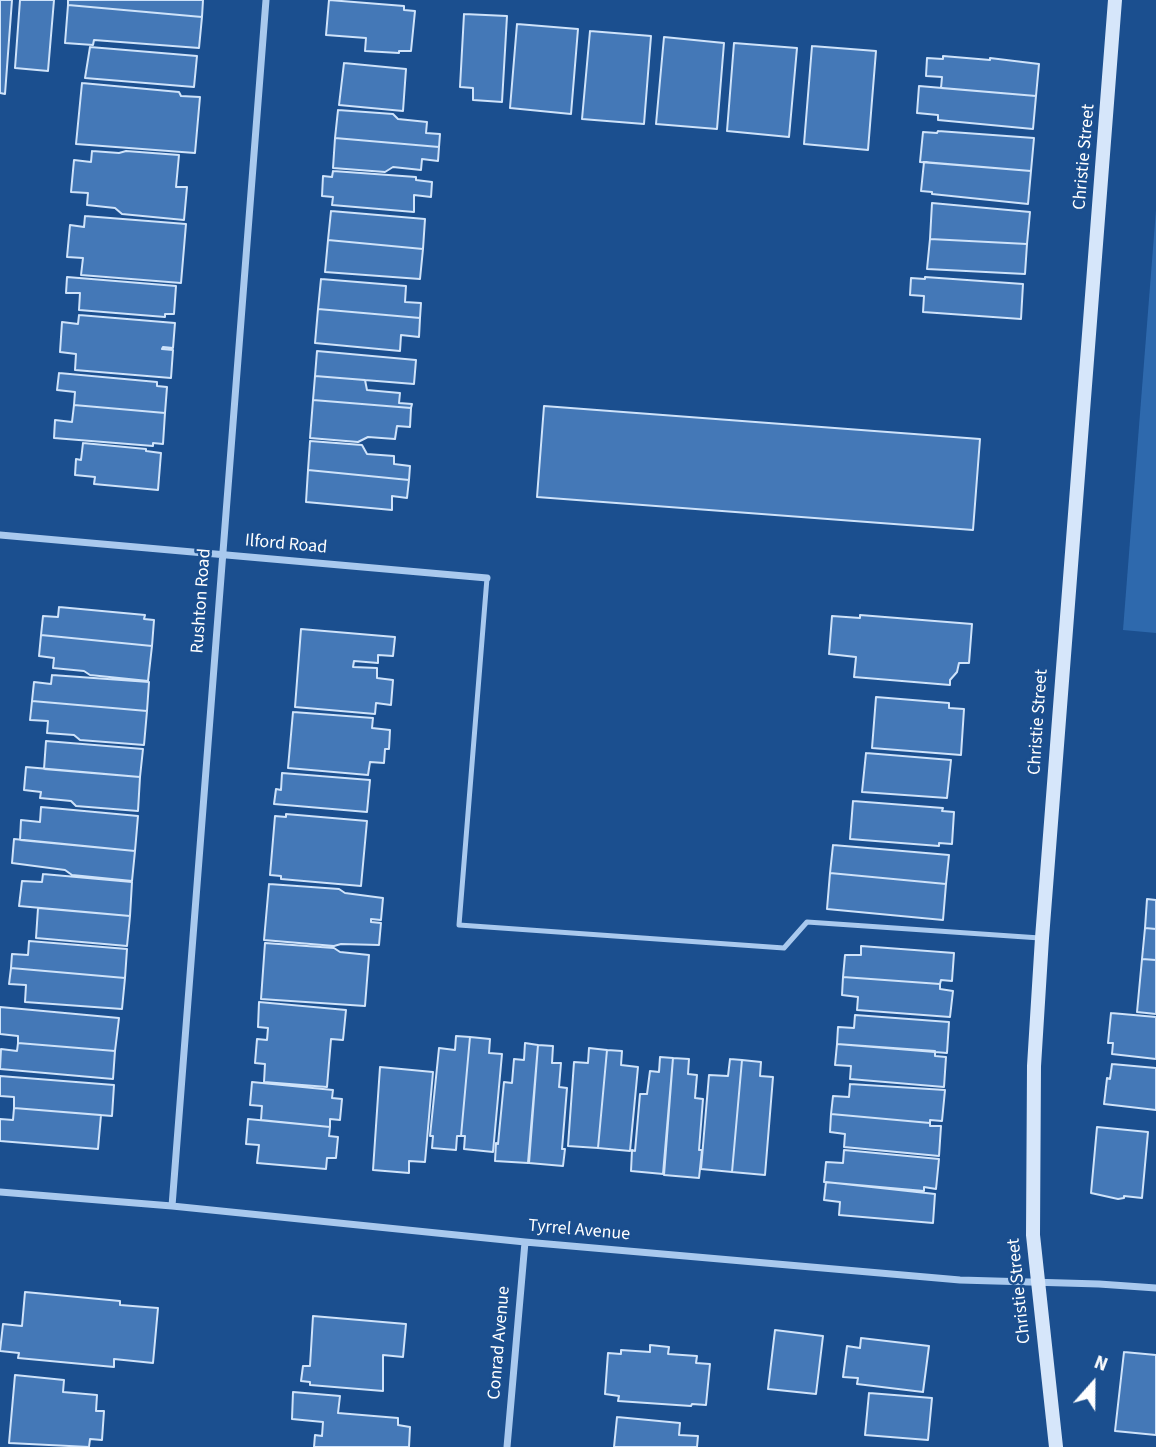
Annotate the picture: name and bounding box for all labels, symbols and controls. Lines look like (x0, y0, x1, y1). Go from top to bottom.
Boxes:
street label: Christie Street (1070, 103, 1100, 211)
street label: Ilford Road (244, 531, 328, 559)
street label: Rushton Road (188, 548, 216, 654)
street label: Christie Street (1025, 668, 1053, 776)
street label: Tyrrel Avenue (527, 1216, 631, 1246)
street label: Christie Street (1004, 1237, 1036, 1345)
street label: Conrad Avenue (484, 1285, 516, 1401)
north arrow (1058, 1349, 1128, 1419)
text: N (1090, 1349, 1111, 1379)

